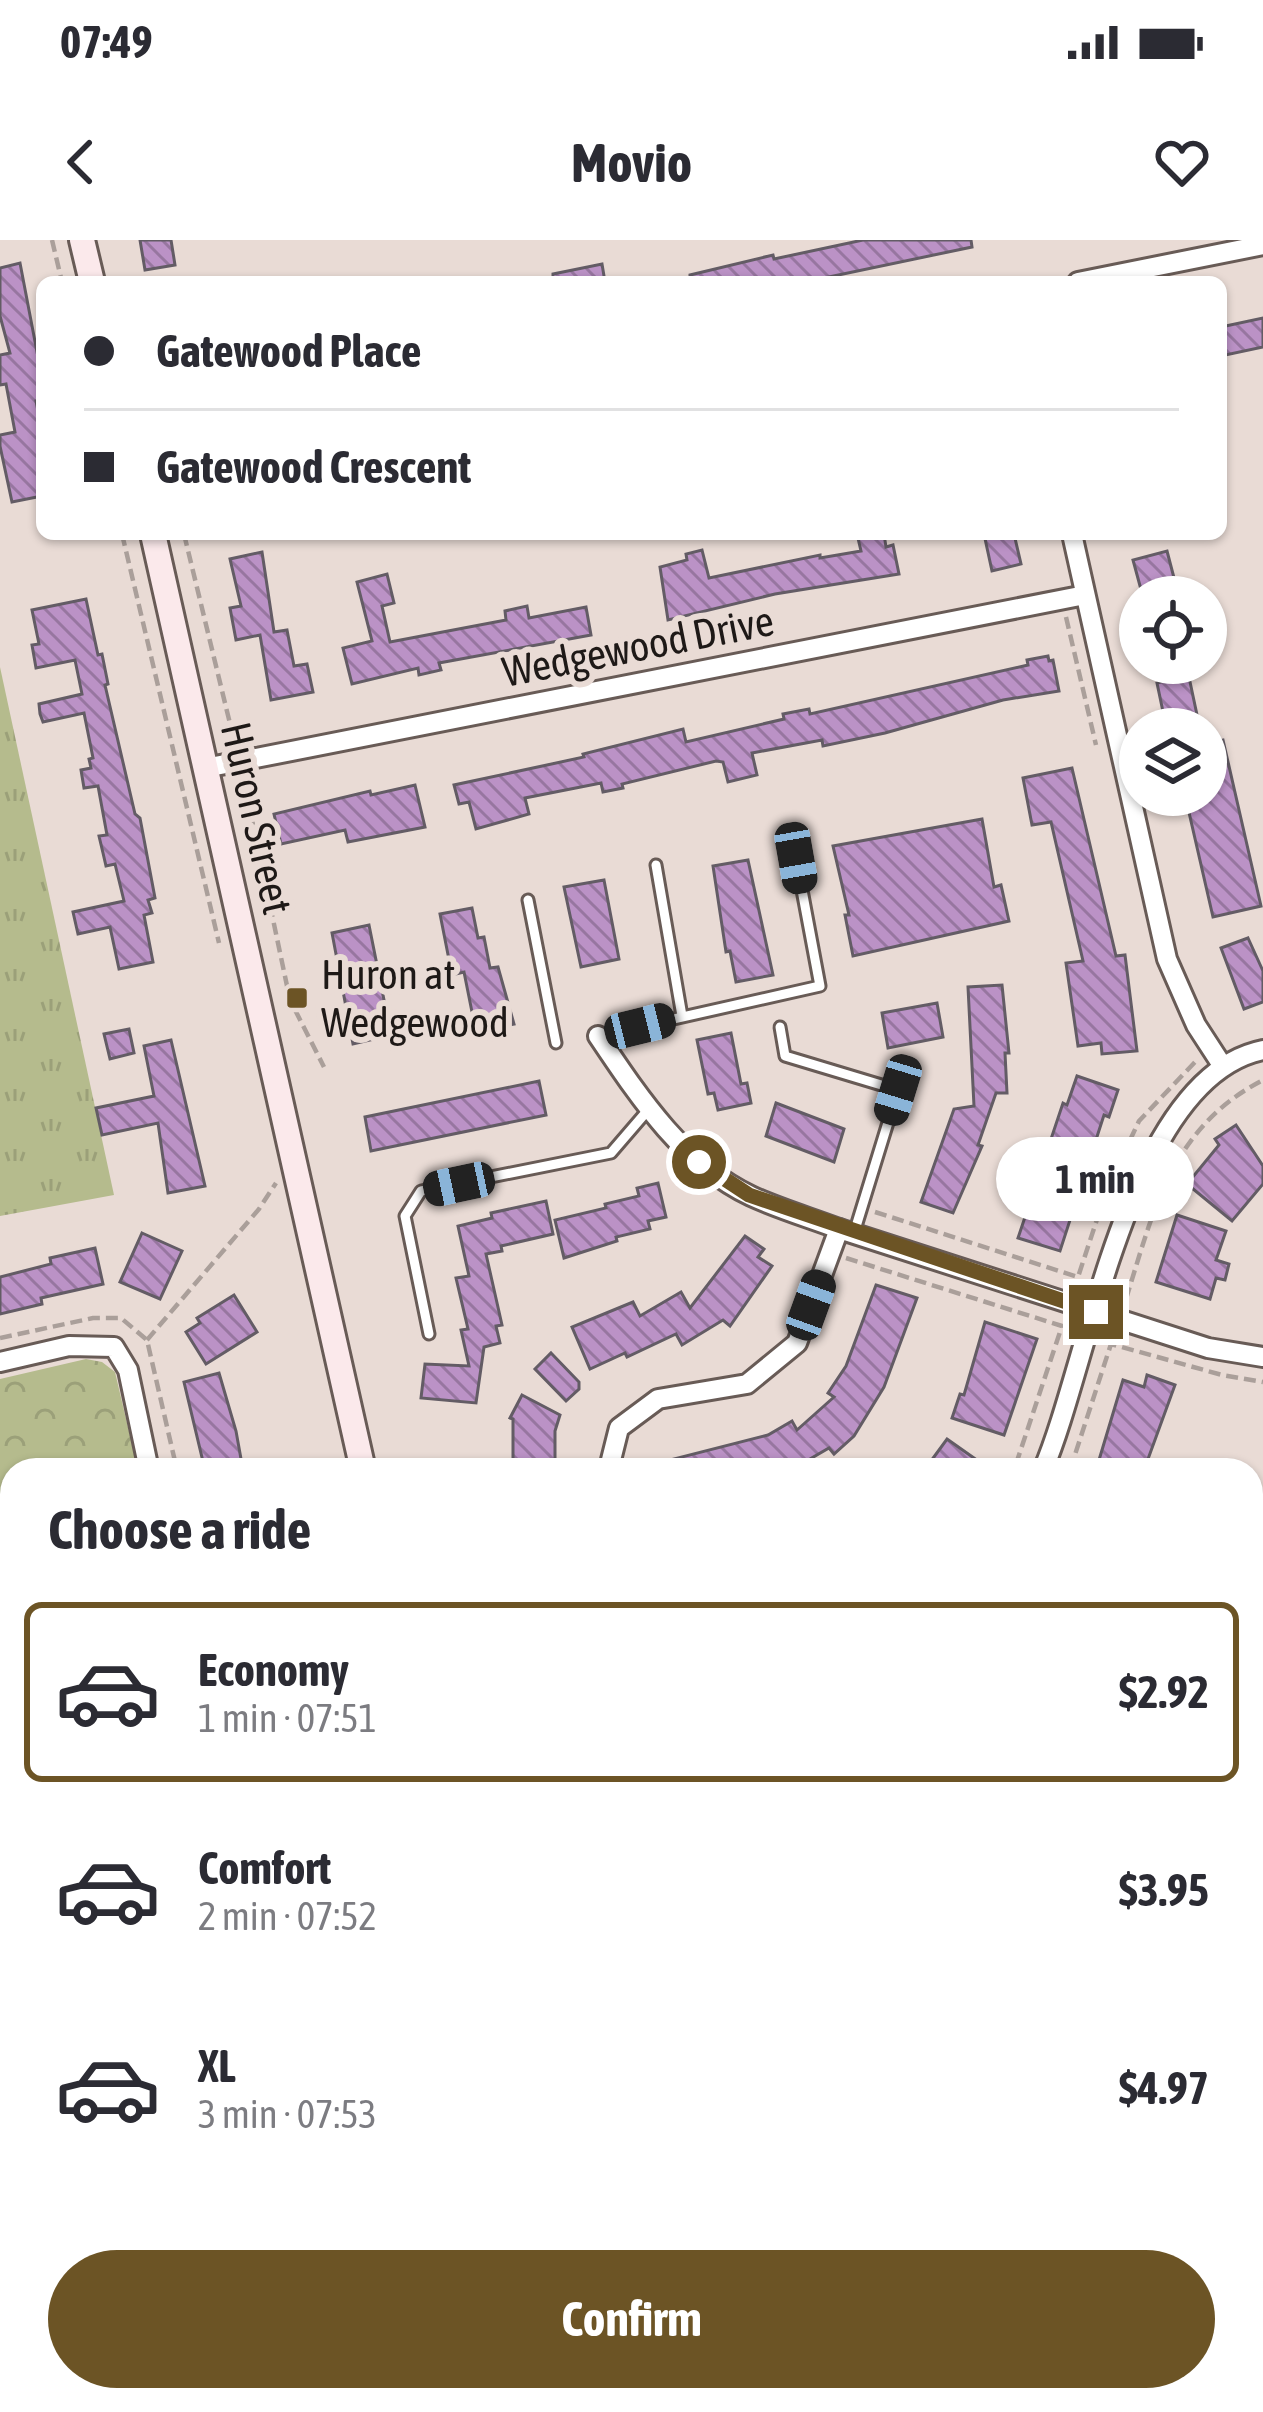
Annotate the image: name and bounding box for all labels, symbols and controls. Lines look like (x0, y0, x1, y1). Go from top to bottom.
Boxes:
text: 07:49 (60, 16, 153, 68)
icon: back (48, 129, 114, 195)
icon: heart (1149, 129, 1215, 195)
text: Movio (571, 132, 692, 193)
text: Gatewood Place (156, 325, 421, 377)
text: Gatewood Crescent (156, 441, 471, 493)
map controls (1119, 576, 1227, 816)
button: locate (1119, 576, 1227, 684)
street label: Wedgewood Drive (498, 596, 778, 696)
button: layers (1119, 708, 1227, 816)
street label: Huron Street (212, 718, 302, 918)
car (772, 819, 820, 897)
place label: Huron at Wedgewood (321, 950, 509, 1046)
marker: Huron at Wedgewood (284, 985, 310, 1011)
car (601, 1000, 679, 1052)
car (870, 1050, 926, 1130)
route start (672, 1135, 726, 1189)
callout: 1 min (997, 1138, 1195, 1222)
text: 1 min (1055, 1157, 1135, 1201)
car (420, 1159, 498, 1209)
car (782, 1265, 840, 1345)
route end (1069, 1285, 1123, 1339)
text: Choose a ride (48, 1499, 311, 1560)
icon: car (54, 1638, 162, 1746)
text: Economy (198, 1644, 349, 1696)
text: $2.92 (1119, 1666, 1209, 1718)
text: 1 min · 07:51 (198, 1696, 377, 1740)
icon: car (54, 1836, 162, 1944)
text: Comfort (198, 1842, 331, 1894)
text: $3.95 (1119, 1864, 1209, 1916)
text: 2 min · 07:52 (198, 1894, 377, 1938)
icon: car (54, 2034, 162, 2142)
text: XL (198, 2040, 236, 2092)
text: $4.97 (1119, 2062, 1209, 2114)
text: 3 min · 07:53 (198, 2092, 377, 2136)
button: Confirm (48, 2250, 1215, 2388)

